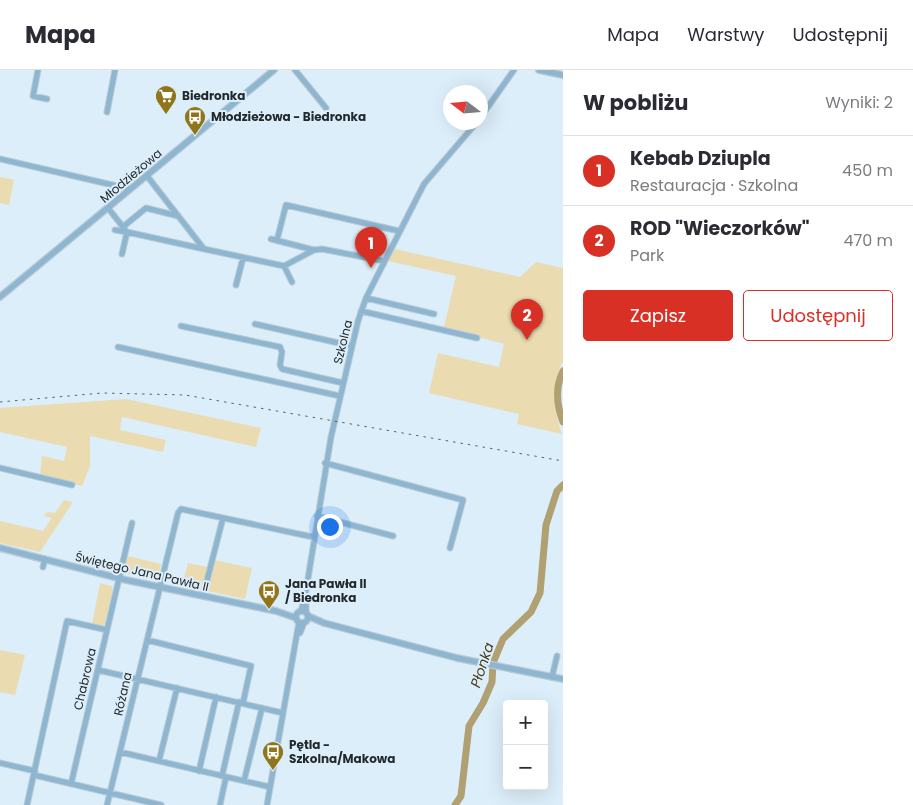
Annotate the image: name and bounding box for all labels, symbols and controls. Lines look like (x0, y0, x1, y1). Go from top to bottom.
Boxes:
text: Mapa (25, 18, 96, 51)
text: Mapa (607, 22, 659, 47)
text: Warstwy (687, 22, 764, 47)
text: Udostępnij (792, 22, 888, 47)
supermarket icon: Biedronka (154, 84, 178, 115)
north arrow (443, 85, 488, 130)
place label: Biedronka (182, 87, 245, 104)
text: W pobliżu (583, 88, 688, 117)
text: Wyniki: 2 (825, 91, 893, 114)
bus stop icon: Młodzieżowa - Biedronka (183, 105, 207, 136)
place label: Młodzieżowa - Biedronka (211, 108, 366, 125)
street label: Młodzieżowa (96, 145, 165, 207)
text: Kebab Dziupla (630, 145, 771, 172)
text: 1 (596, 159, 602, 182)
text: 450 m (842, 159, 893, 182)
text: Restauracja · Szkolna (630, 174, 798, 197)
text: ROD "Wieczorków" (630, 215, 810, 242)
pin: 1 (355, 227, 387, 268)
text: 2 (594, 229, 604, 252)
text: 470 m (843, 229, 893, 252)
text: Park (630, 244, 664, 267)
button: Zapisz (583, 290, 733, 341)
button: Udostępnij (743, 290, 893, 341)
pin: 2 (511, 299, 543, 340)
street label: Szkolna (329, 318, 356, 366)
your location (317, 514, 343, 540)
street label: Świętego Jana Pawła II (74, 548, 211, 595)
place label: Jana Pawła II / Biedronka (285, 575, 367, 606)
bus stop icon: Jana Pawła II / Biedronka (257, 579, 281, 610)
water label: Płonka (465, 639, 499, 690)
street label: Chabrowa (69, 646, 100, 712)
street label: Różana (109, 670, 136, 717)
map controls (503, 700, 548, 790)
button: + (503, 700, 548, 745)
place label: Pętla - Szkolna/Makowa (289, 736, 395, 767)
bus stop icon: Pętla - Szkolna/Makowa (261, 740, 285, 771)
button: − (503, 745, 548, 790)

